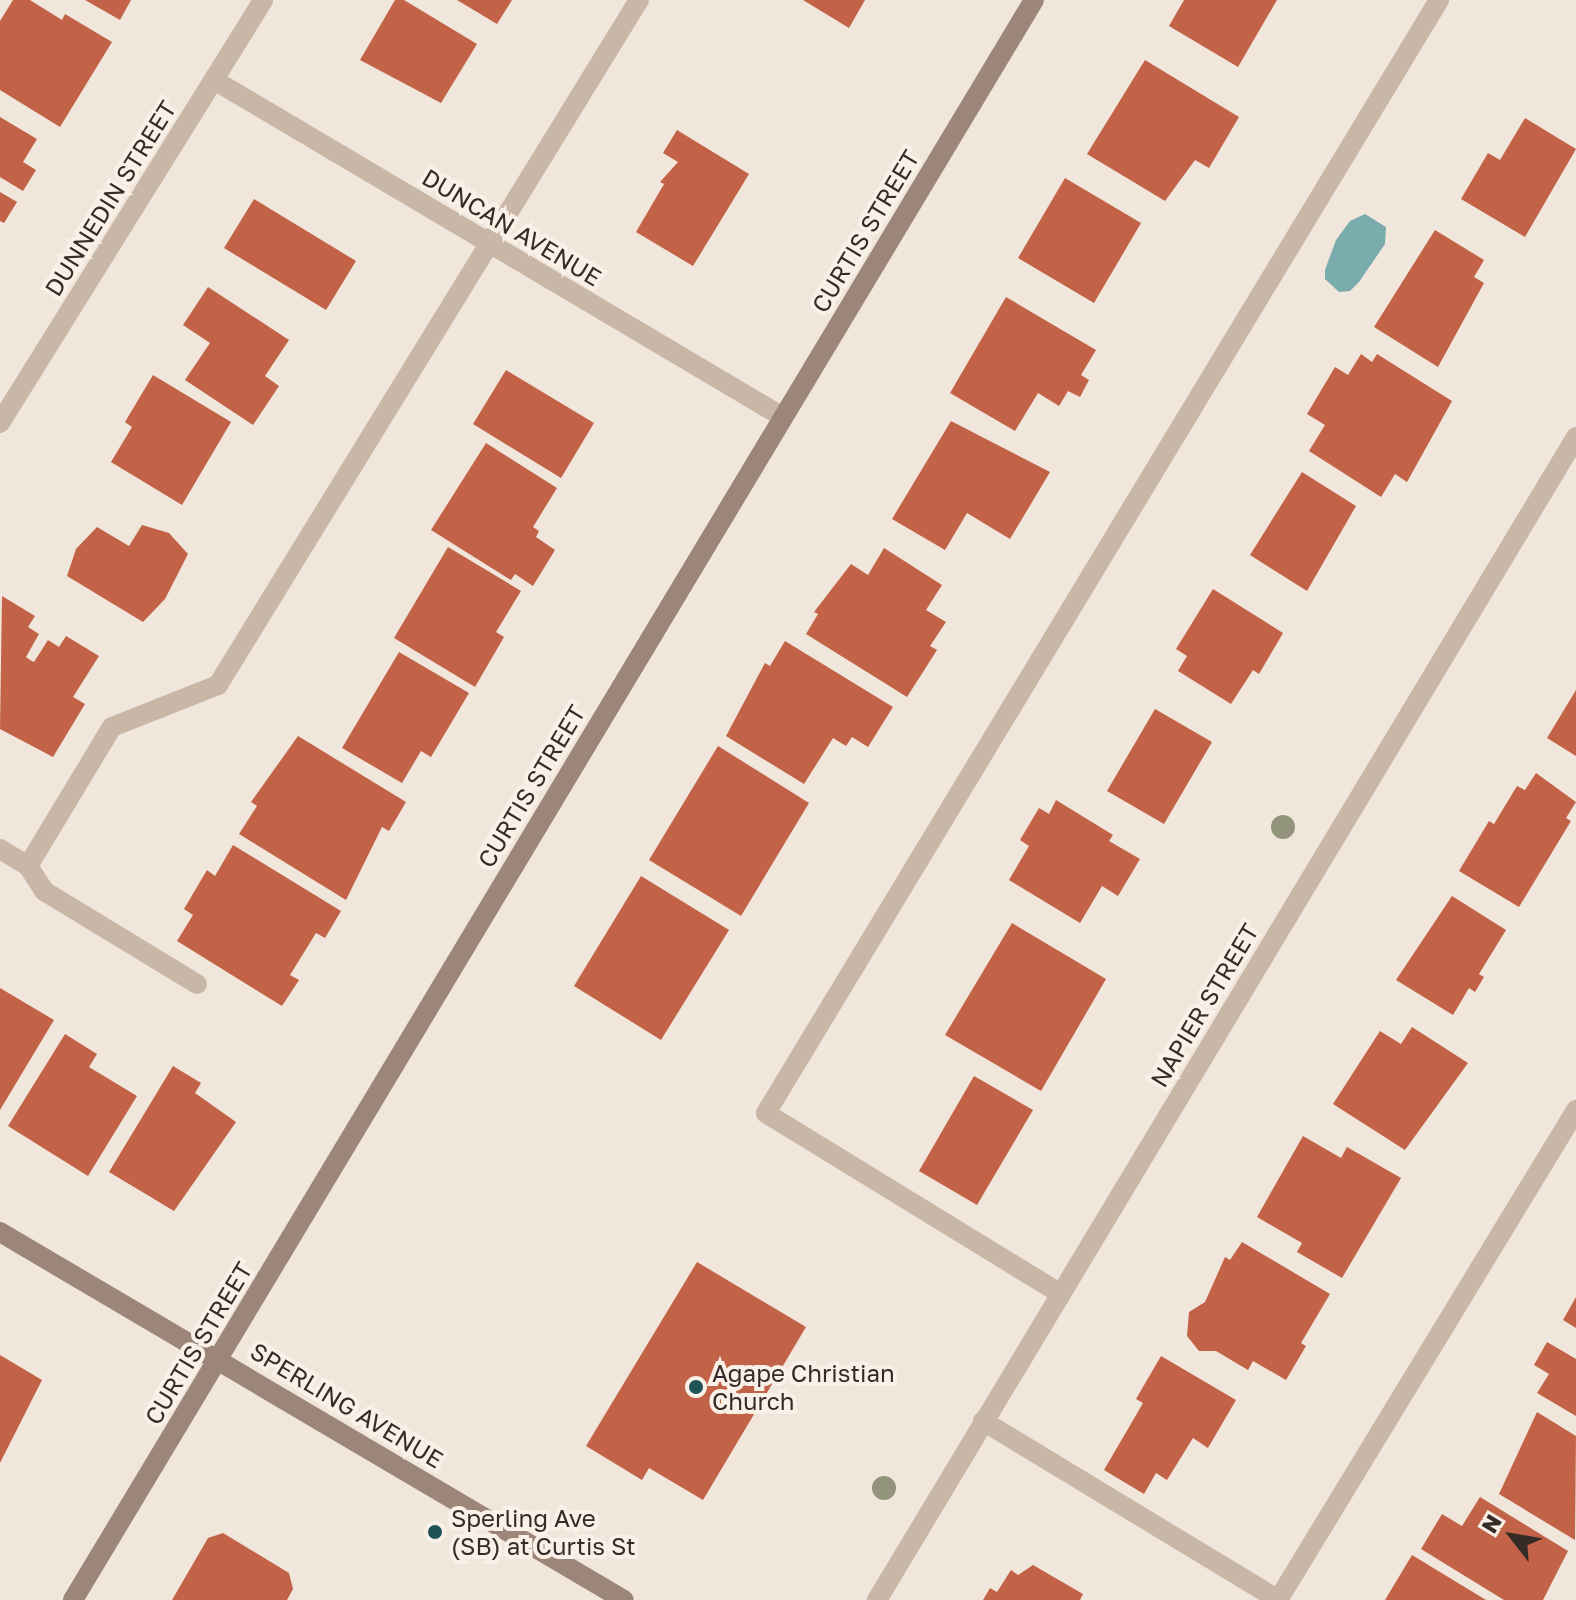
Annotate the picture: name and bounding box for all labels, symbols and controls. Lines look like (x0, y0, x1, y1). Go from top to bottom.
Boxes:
street label: DUNNEDIN STREET (38, 95, 182, 301)
street label: CURTIS STREET (805, 145, 925, 317)
street label: DUNCAN AVENUE (417, 162, 607, 292)
street label: CURTIS STREET (471, 700, 591, 872)
street label: NAPIER STREET (1144, 918, 1264, 1092)
street label: CURTIS STREET (138, 1257, 258, 1429)
street label: SPERLING AVENUE (246, 1336, 448, 1474)
place label: Agape Christian Church (712, 1359, 895, 1415)
marker: Agape Christian Church (687, 1378, 705, 1396)
north arrow (1472, 1496, 1552, 1576)
place label: Sperling Ave (SB) at Curtis St (451, 1504, 636, 1560)
text: N (1475, 1509, 1507, 1538)
marker: Sperling Ave (SB) at Curtis St (426, 1523, 444, 1541)

